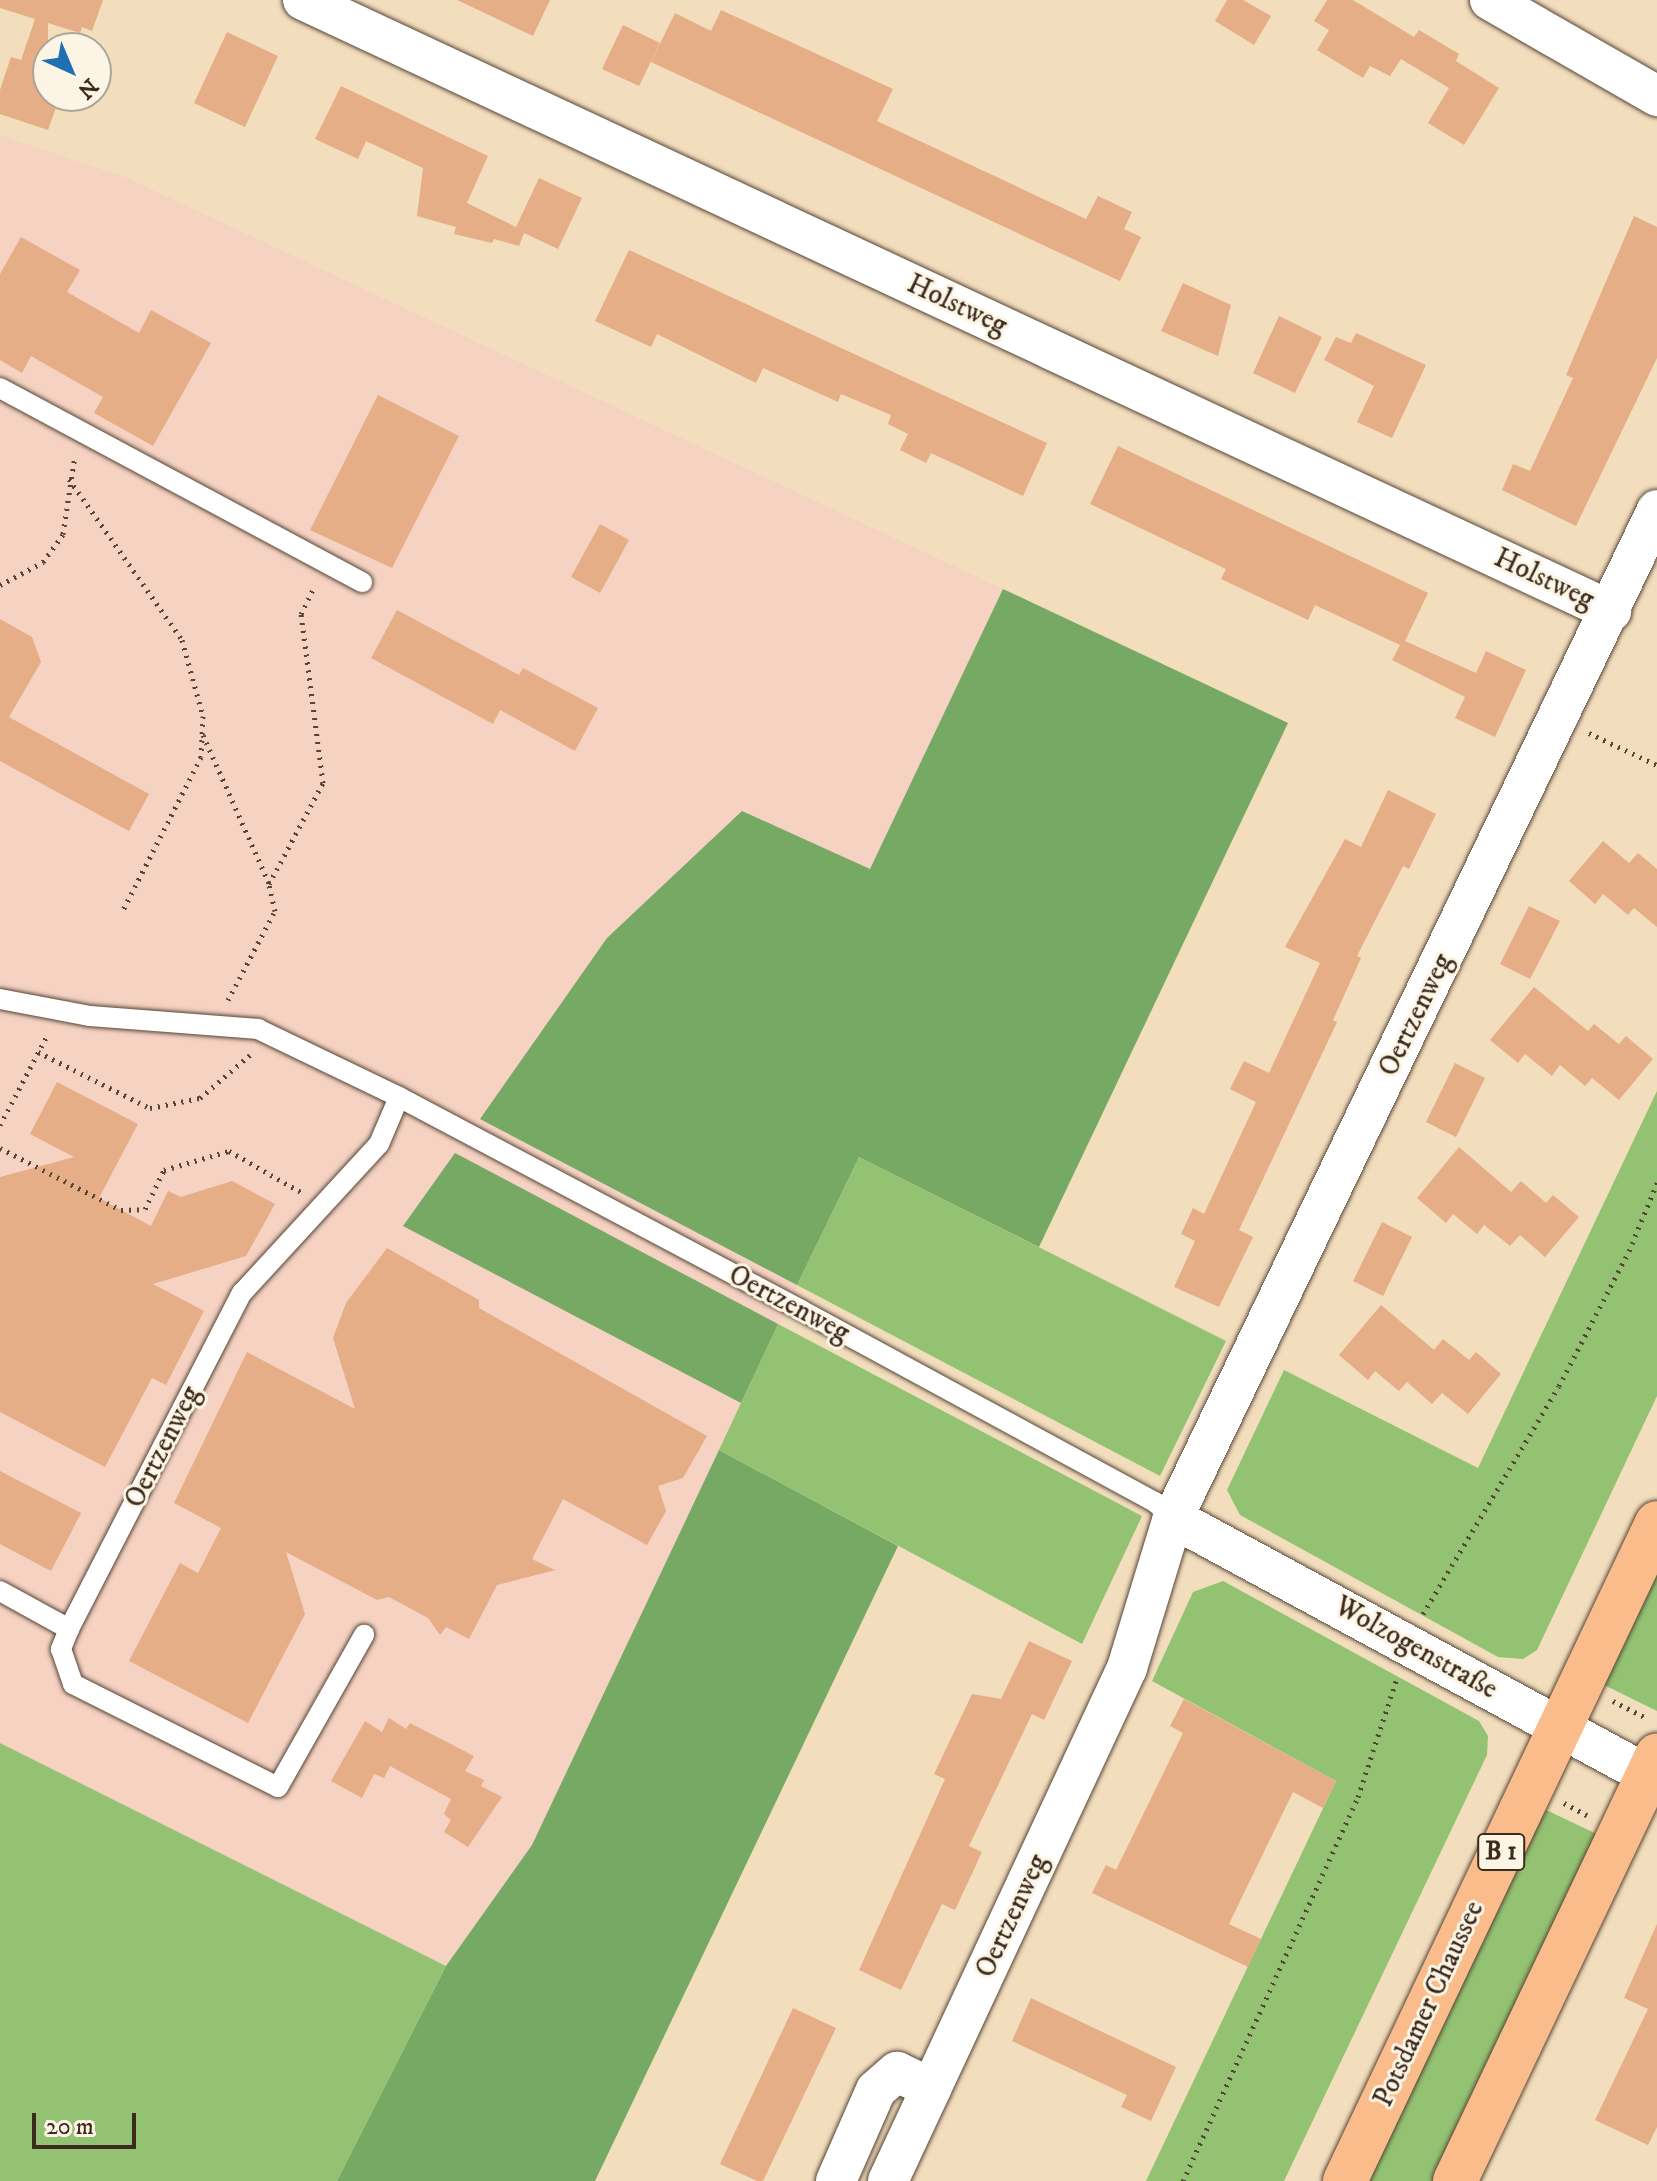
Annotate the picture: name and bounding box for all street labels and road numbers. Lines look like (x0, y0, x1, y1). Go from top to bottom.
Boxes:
street label: Holstweg (902, 267, 1012, 343)
street label: Holstweg (1489, 541, 1599, 617)
street label: Oertzenweg (1372, 948, 1460, 1082)
street label: Oertzenweg (723, 1258, 855, 1350)
street label: Oertzenweg (118, 1380, 208, 1514)
street label: Wolzogenstraße (1329, 1589, 1503, 1707)
road number: B 1 (1477, 1830, 1525, 1874)
street label: Oertzenweg (969, 1849, 1055, 1983)
street label: Potsdamer Chaussee (1367, 1896, 1491, 2112)

